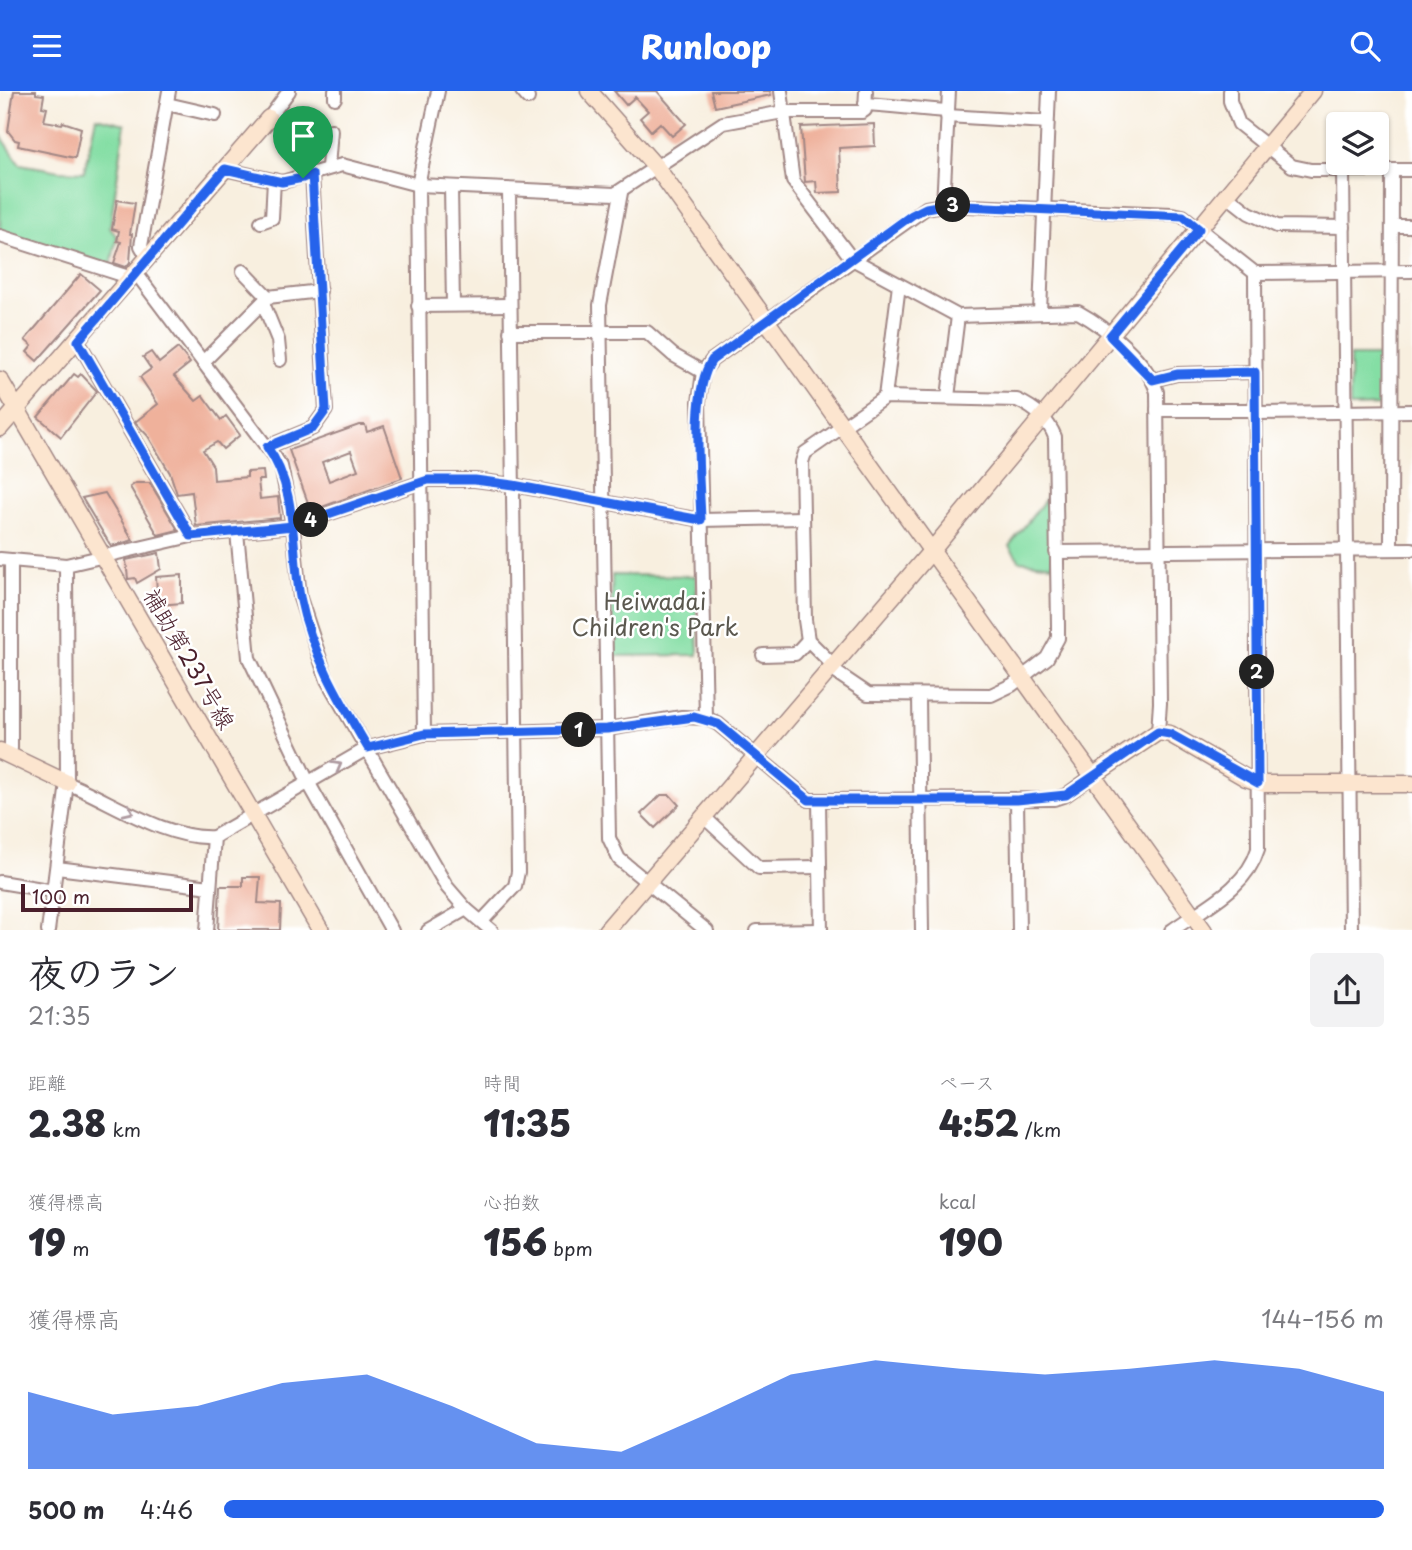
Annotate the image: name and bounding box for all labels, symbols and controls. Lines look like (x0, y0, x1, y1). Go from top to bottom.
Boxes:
text: Runloop (641, 22, 771, 70)
icon: menu (28, 27, 66, 65)
icon: search (1346, 27, 1384, 65)
pin (273, 106, 333, 178)
map controls (1326, 112, 1389, 175)
button: layers (1326, 112, 1389, 175)
icon: arrive (284, 117, 322, 155)
pin: 3 (936, 187, 970, 223)
text: 3 (946, 190, 959, 218)
pin: 4 (294, 503, 328, 537)
text: 4 (304, 505, 317, 533)
street label: 補助第237号線 (136, 581, 245, 735)
park label: Heiwadai Children's Park (572, 583, 738, 644)
pin: 2 (1240, 655, 1274, 689)
text: 2 (1250, 657, 1263, 685)
pin: 1 (562, 713, 596, 747)
text: 1 (574, 715, 583, 743)
one-way arrow (330, 761, 342, 774)
one-way arrow (122, 803, 134, 817)
scale bar (21, 881, 192, 913)
text: 100 m (32, 882, 90, 910)
text: 夜のラン (28, 943, 180, 1000)
button: share (1310, 953, 1384, 1027)
text: 21:35 (28, 998, 91, 1033)
text: 距離 (28, 1068, 66, 1096)
text: 時間 (483, 1068, 521, 1096)
text: ペース (939, 1068, 995, 1096)
text: 2.38 (28, 1096, 106, 1149)
text: 11:35 (483, 1096, 571, 1149)
text: 4:52 (939, 1096, 1019, 1149)
text: km (106, 1115, 141, 1143)
text: /km (1019, 1115, 1061, 1143)
text: 獲得標高 (28, 1187, 104, 1215)
text: 心拍数 (483, 1187, 540, 1215)
text: kcal (939, 1187, 977, 1215)
text: 19 (28, 1215, 66, 1268)
text: 156 (483, 1215, 547, 1268)
text: 190 (939, 1215, 1003, 1268)
text: m (66, 1234, 89, 1262)
text: bpm (547, 1234, 593, 1262)
text: 獲得標高 (28, 1301, 120, 1336)
text: 144–156 m (1261, 1301, 1384, 1336)
text: 500 m (28, 1492, 105, 1527)
text: 4:46 (140, 1492, 193, 1527)

